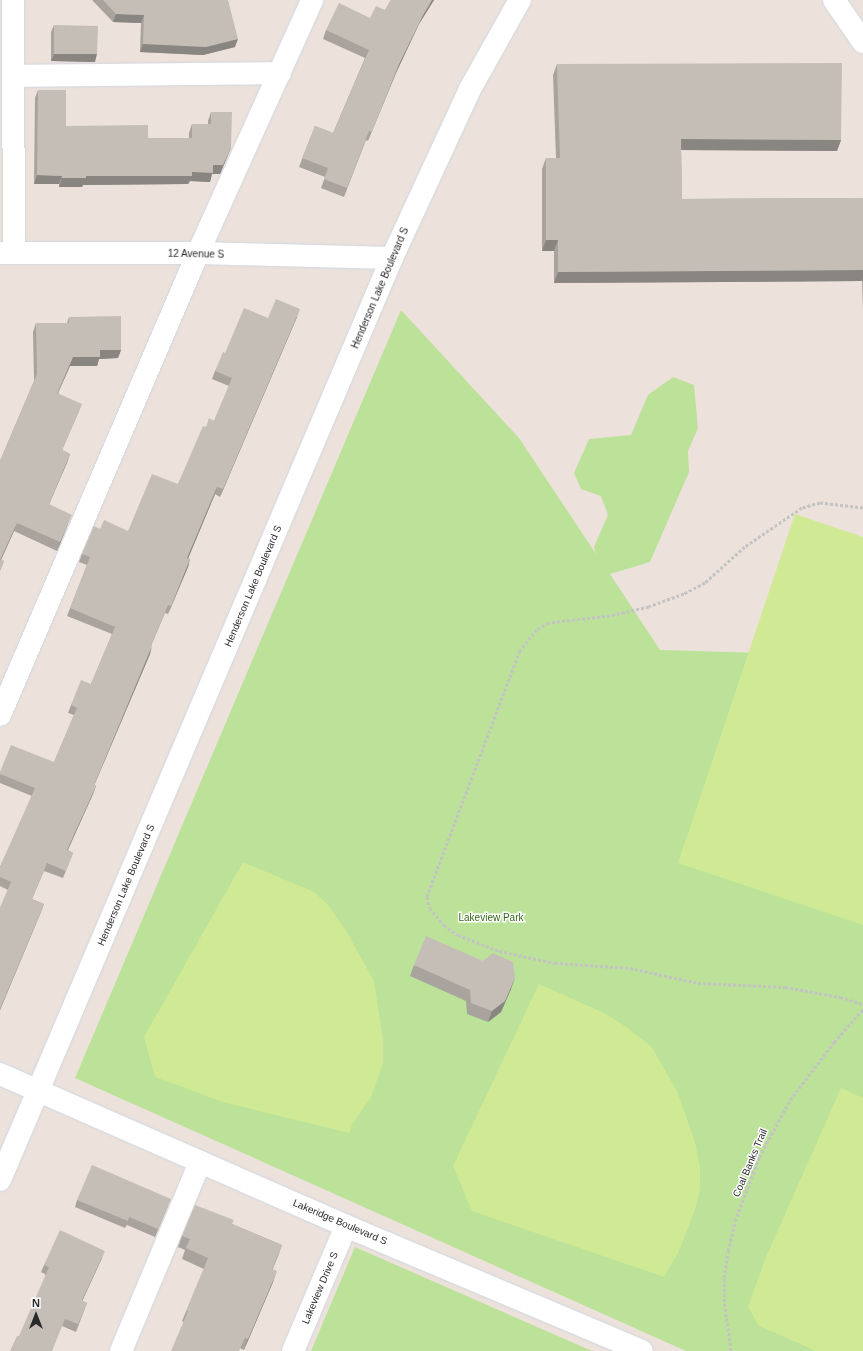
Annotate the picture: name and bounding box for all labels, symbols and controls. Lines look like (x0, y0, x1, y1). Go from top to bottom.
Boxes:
street label: Henderson Lake Boulevard S (349, 226, 411, 350)
street label: 12 Avenue S (167, 248, 225, 260)
street label: Henderson Lake Boulevard S (222, 524, 284, 648)
street label: Henderson Lake Boulevard S (95, 823, 157, 947)
park label: Lakeview Park (458, 912, 524, 924)
street label: Coal Banks Trail (730, 1127, 770, 1199)
street label: Lakeridge Boulevard S (291, 1197, 389, 1247)
street label: Lakeview Drive S (299, 1250, 341, 1326)
north arrow (16, 1295, 56, 1335)
text: N (32, 1297, 40, 1309)

